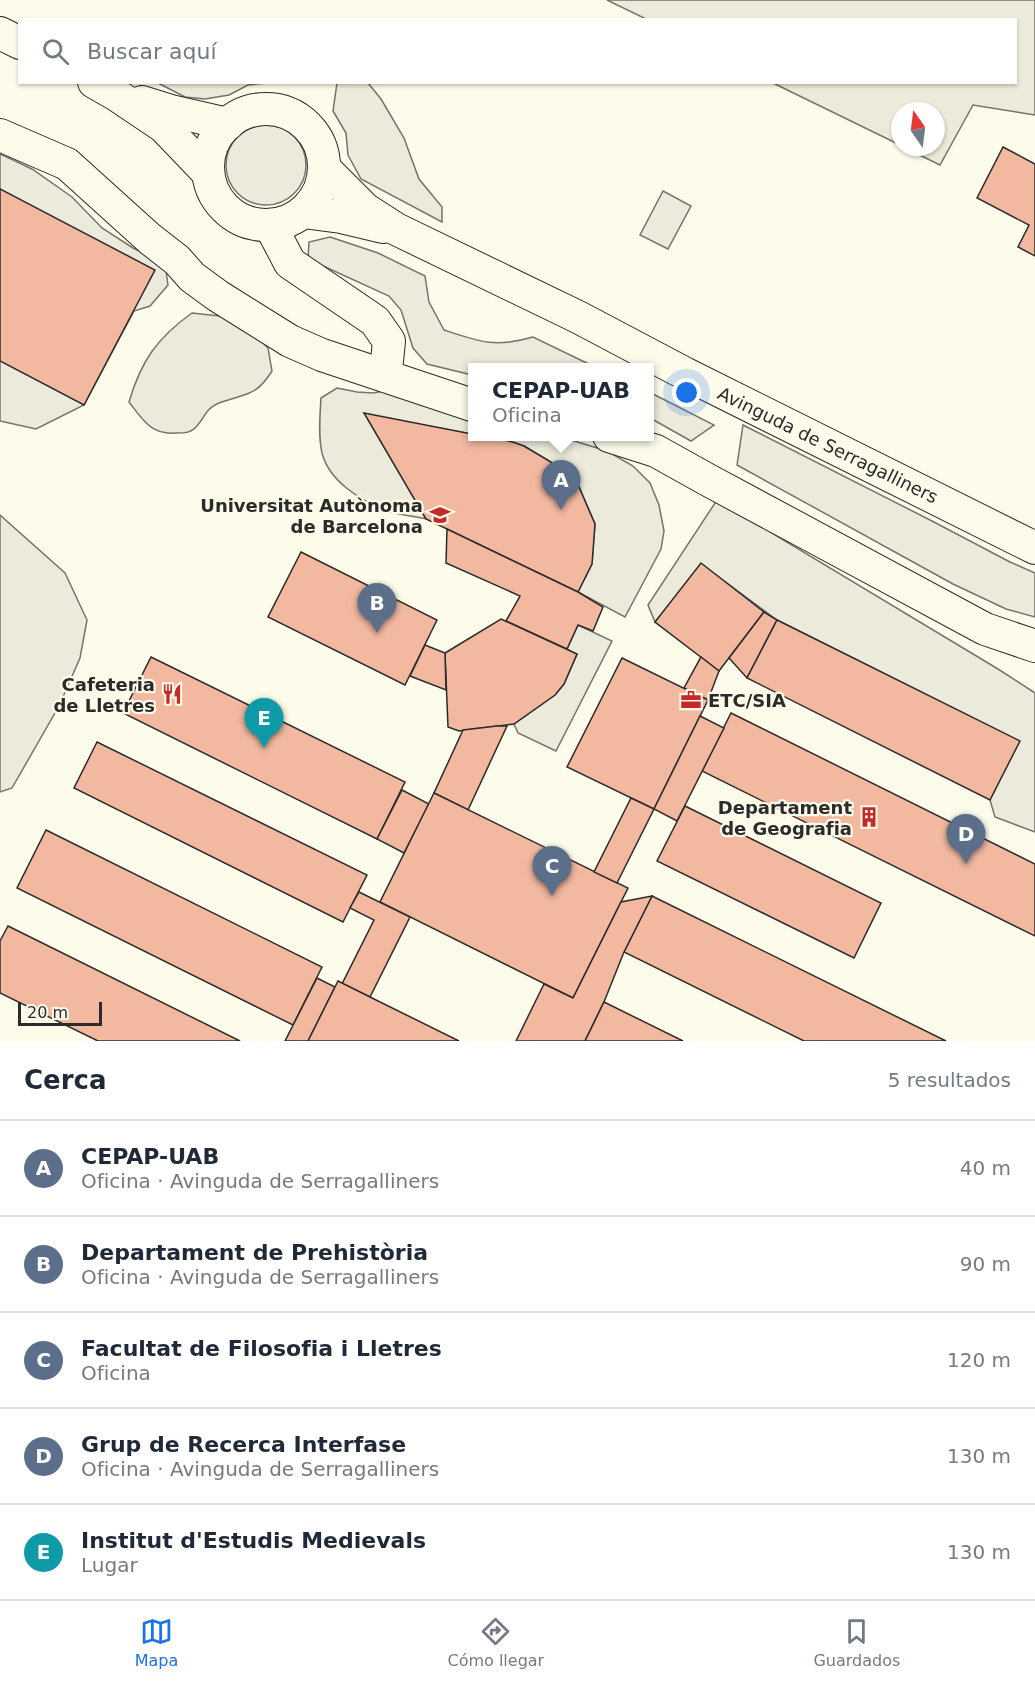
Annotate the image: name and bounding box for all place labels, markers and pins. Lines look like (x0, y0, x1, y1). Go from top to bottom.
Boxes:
pin: A (542, 460, 580, 510)
place label: Universitat Autònoma de Barcelona (200, 495, 423, 537)
school or university icon: Universitat Autònoma de Barcelona (428, 503, 452, 527)
pin: B (358, 584, 397, 633)
place label: Cafeteria de Lletres (53, 674, 155, 716)
restaurant icon: Cafeteria de Lletres (160, 682, 184, 706)
office icon: ETC/SIA (679, 688, 703, 712)
place label: ETC/SIA (708, 690, 786, 711)
pin: E (244, 698, 284, 748)
place label: Departament de Geografia (718, 797, 852, 839)
building icon: Departament de Geografia (857, 805, 881, 829)
pin: D (946, 814, 986, 864)
pin: C (532, 846, 572, 896)

